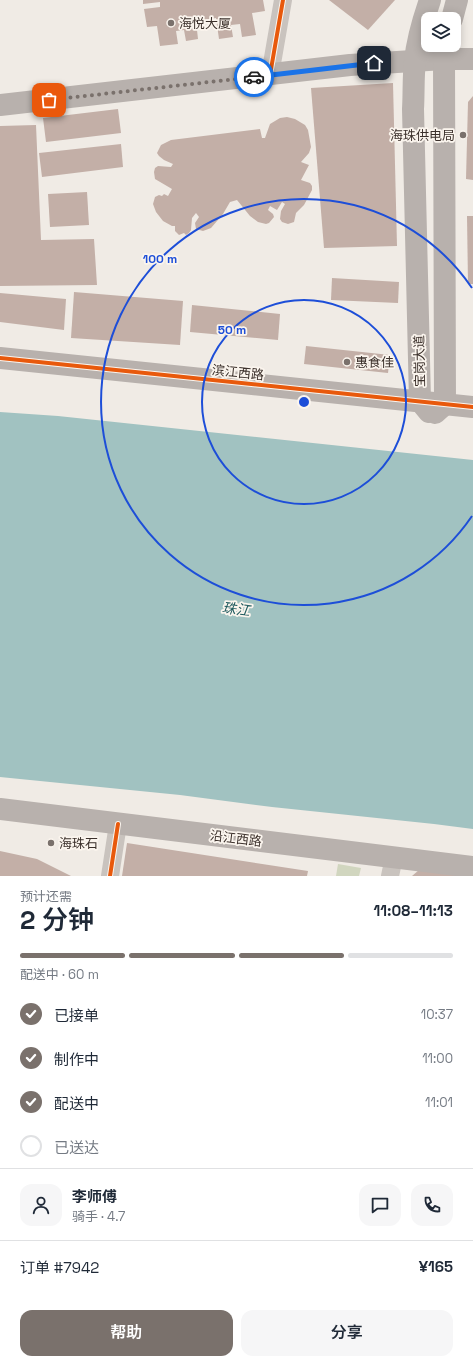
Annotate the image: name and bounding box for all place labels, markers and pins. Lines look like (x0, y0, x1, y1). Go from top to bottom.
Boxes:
place label: 海悦大厦 (179, 15, 231, 32)
marker: 海悦大厦 (166, 18, 176, 28)
pin (357, 46, 391, 80)
pin (32, 83, 66, 117)
place label: 海珠供电局 (390, 127, 455, 144)
marker: 海珠供电局 (458, 130, 468, 140)
place label: 惠食佳 (355, 354, 394, 371)
marker: 惠食佳 (342, 357, 352, 367)
centre of rings (297, 395, 311, 409)
place label: 海珠石 (59, 835, 98, 852)
marker: 海珠石 (46, 838, 56, 848)

